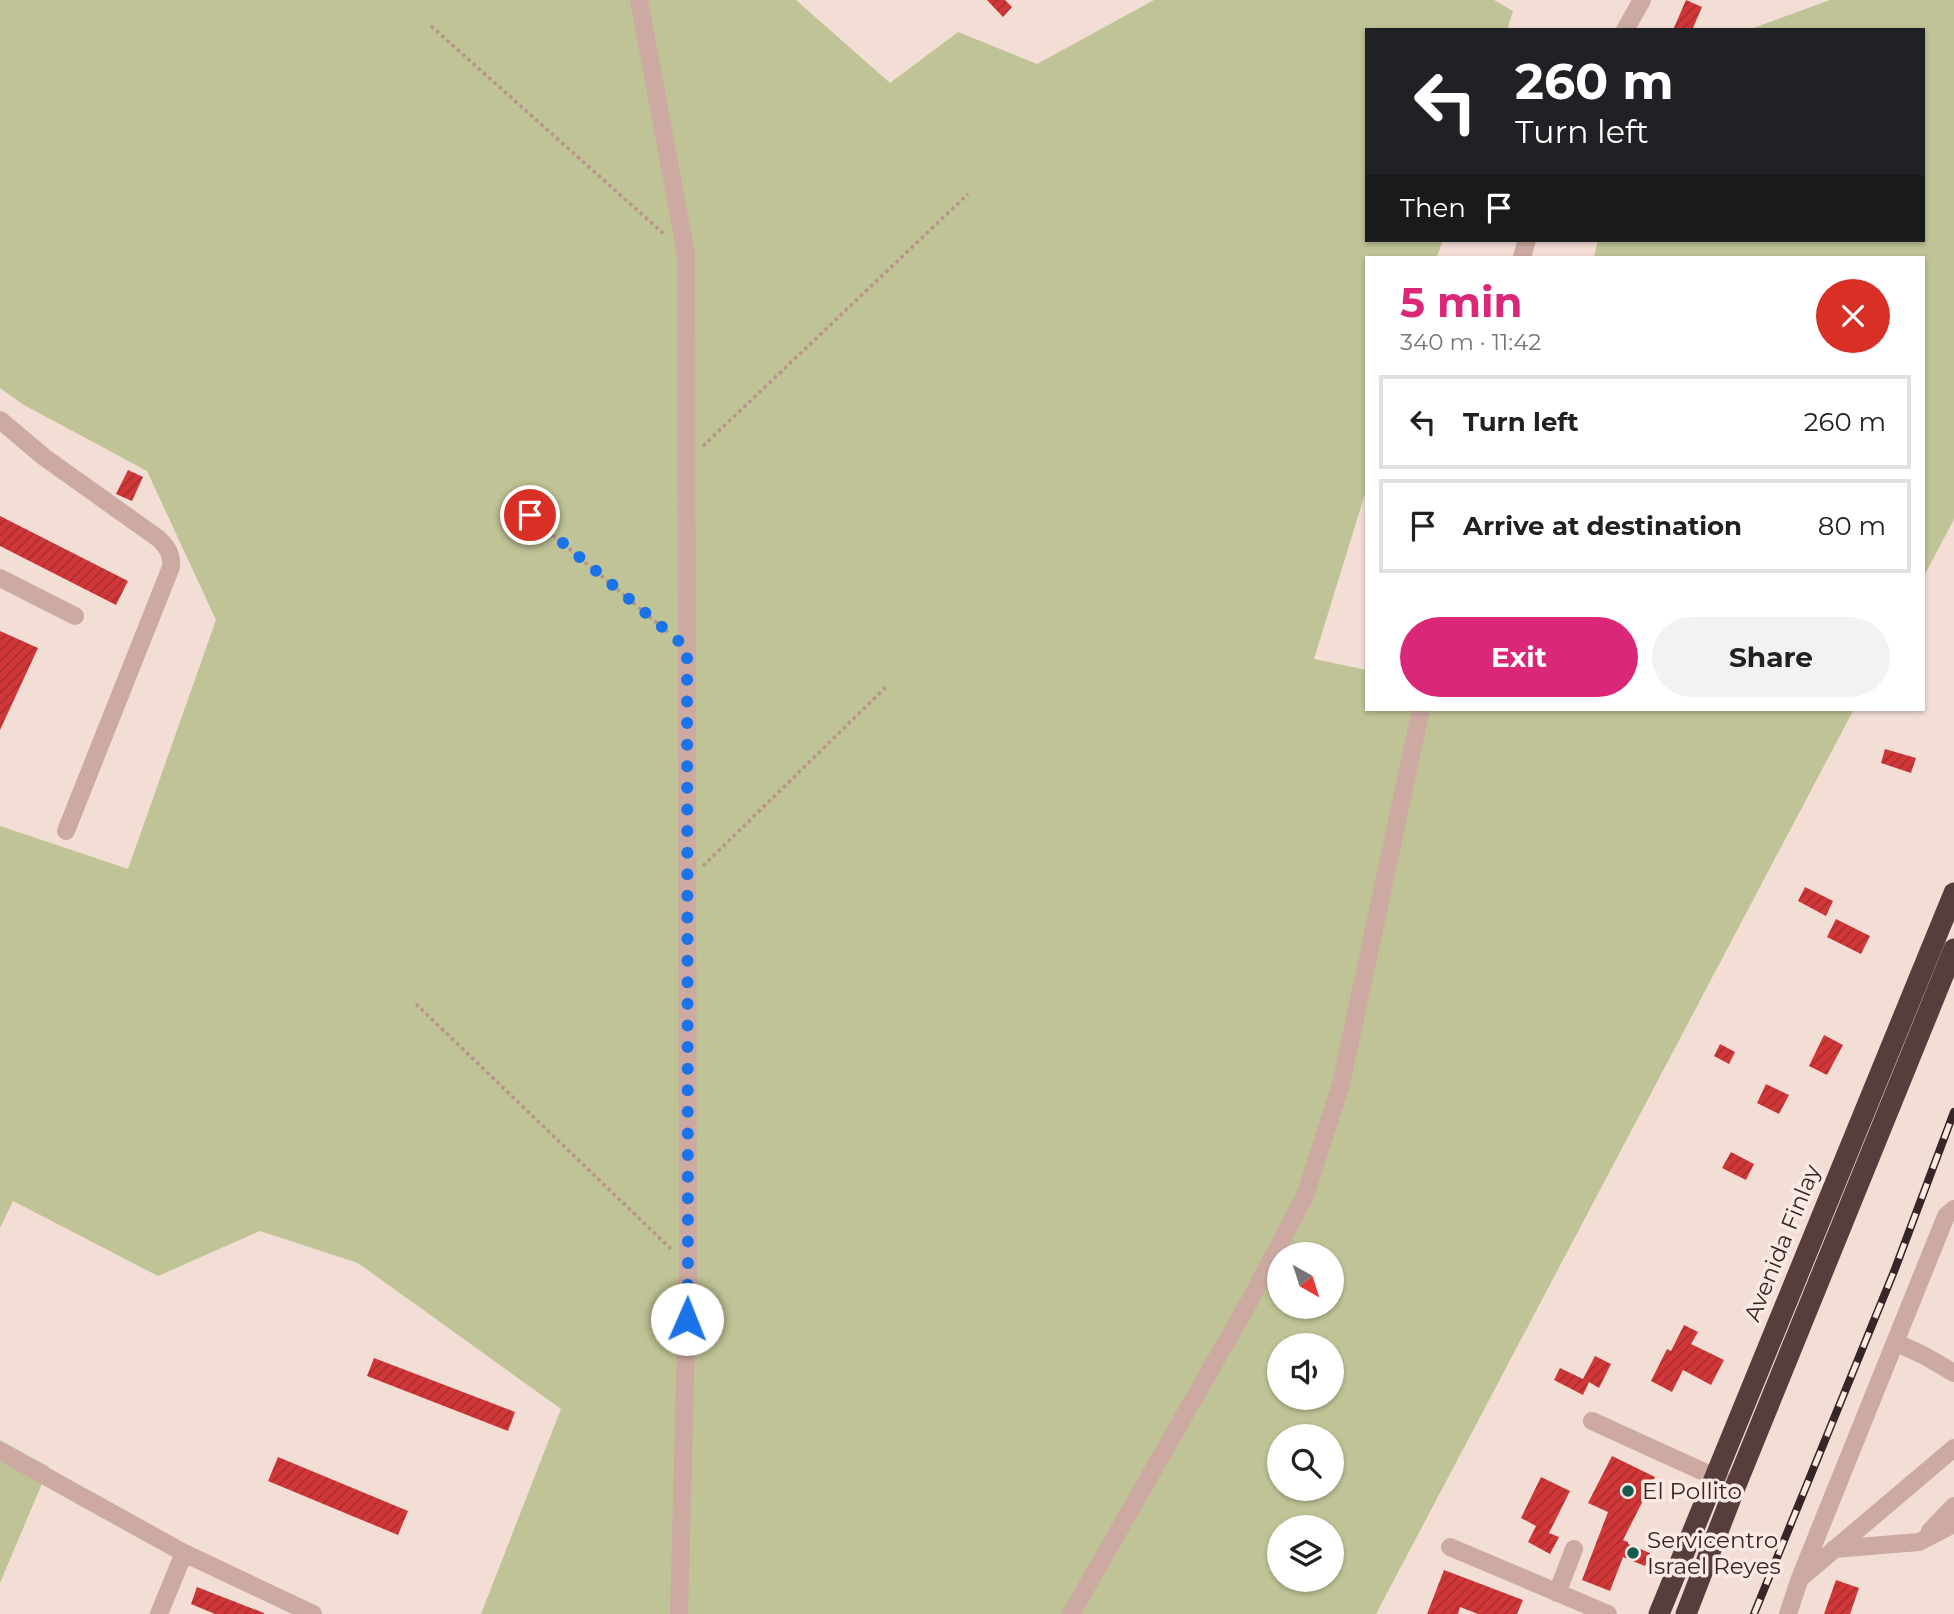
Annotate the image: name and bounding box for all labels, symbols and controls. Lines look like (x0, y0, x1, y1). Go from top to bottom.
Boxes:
text: 260 m (1515, 52, 1674, 111)
icon: left (1400, 56, 1491, 147)
text: Turn left (1515, 112, 1649, 151)
icon: arrive (1480, 189, 1518, 227)
text: Then (1400, 192, 1466, 224)
text: 5 min (1400, 276, 1523, 328)
button: close (1816, 279, 1890, 353)
text: 340 m · 11:42 (1400, 328, 1541, 356)
icon: left (1404, 403, 1442, 441)
text: Turn left (1463, 406, 1579, 438)
text: 260 m (1804, 406, 1886, 438)
pin (500, 485, 560, 545)
icon: arrive (511, 496, 549, 534)
icon: arrive (1404, 507, 1442, 545)
text: Arrive at destination (1463, 510, 1742, 542)
text: 80 m (1818, 510, 1886, 542)
button: Exit (1400, 617, 1638, 697)
button: Share (1652, 617, 1890, 697)
street label: Avenida Finlay (1738, 1160, 1826, 1326)
north arrow (1267, 1242, 1344, 1320)
map controls (1267, 1242, 1344, 1592)
position arrow (650, 1282, 724, 1356)
button: sound (1267, 1333, 1344, 1410)
button: search (1267, 1424, 1344, 1501)
place label: El Pollito (1642, 1477, 1742, 1505)
marker: El Pollito (1620, 1483, 1636, 1499)
button: layers (1267, 1515, 1344, 1592)
place label: Servicentro Israel Reyes (1647, 1526, 1781, 1580)
marker: Servicentro Israel Reyes (1625, 1545, 1641, 1561)

